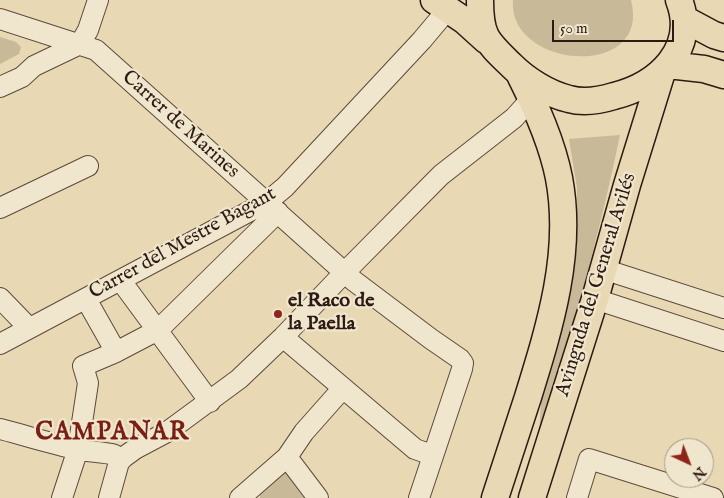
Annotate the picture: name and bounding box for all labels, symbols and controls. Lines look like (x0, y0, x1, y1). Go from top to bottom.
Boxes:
scale bar (554, 10, 676, 42)
text: 50 m (560, 19, 588, 38)
street label: Carrer de Marines (116, 66, 244, 184)
street label: Avinguda del General Avilés (552, 170, 642, 400)
street label: Carrer del Mestre Bagant (86, 183, 280, 305)
place label: el Raco de la Paella (288, 290, 374, 337)
marker: el Raco de la Paella (272, 308, 284, 320)
district label: CAMPANAR (34, 419, 190, 449)
north arrow (664, 438, 714, 488)
text: N (688, 463, 709, 484)

